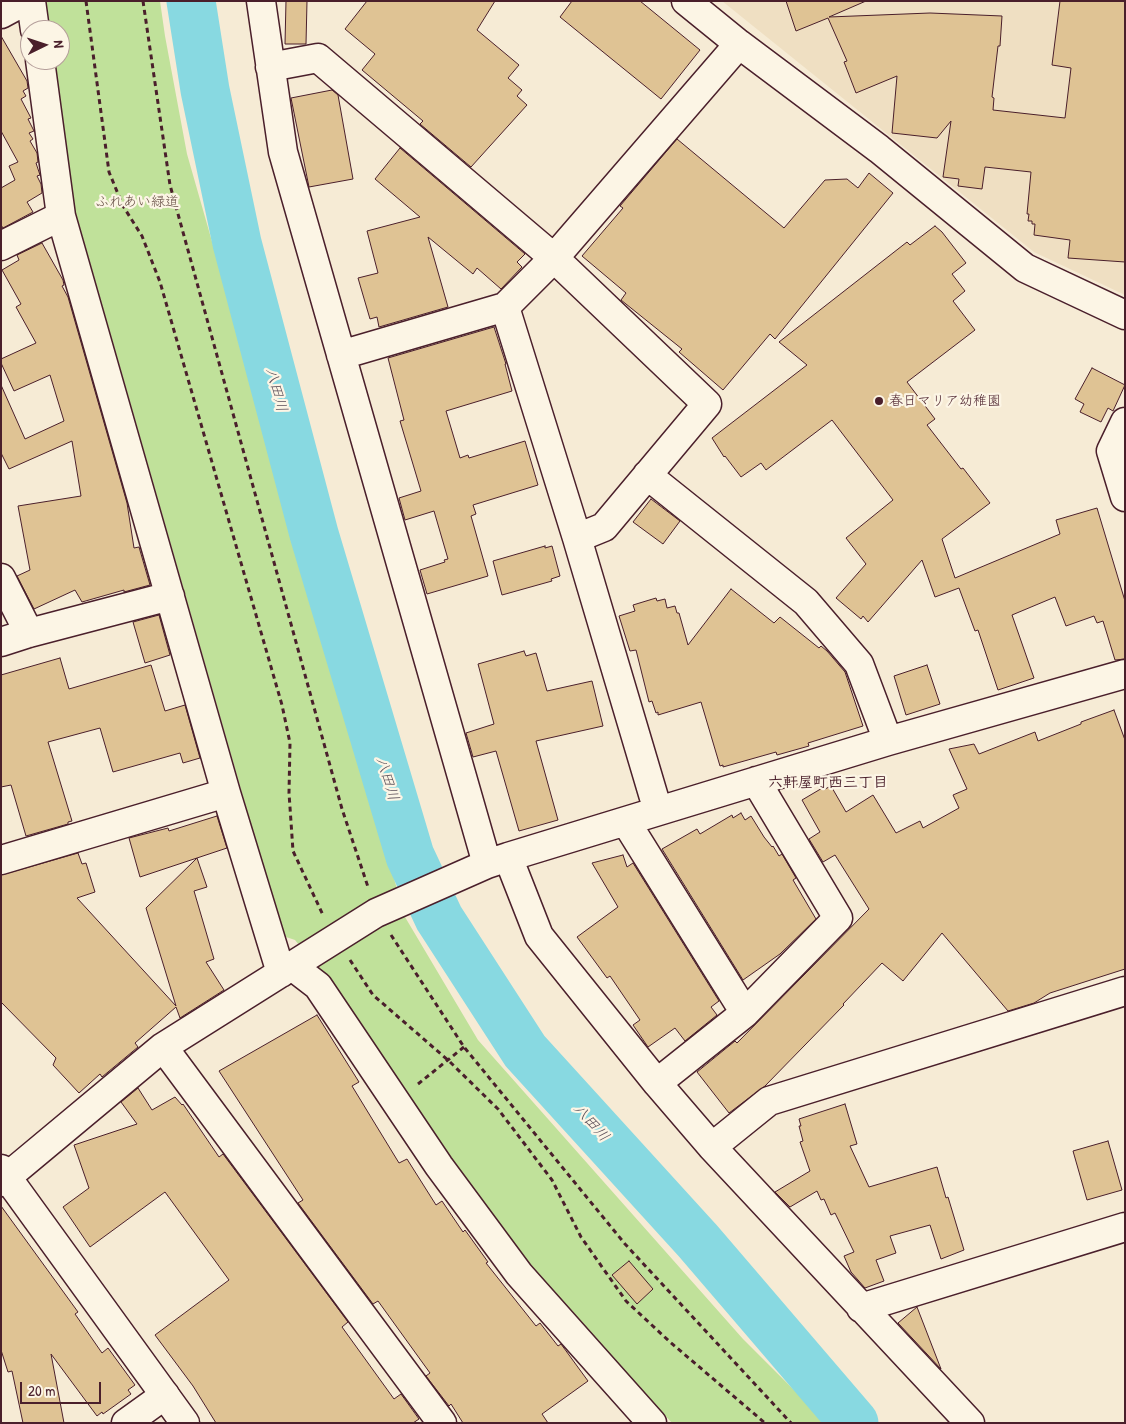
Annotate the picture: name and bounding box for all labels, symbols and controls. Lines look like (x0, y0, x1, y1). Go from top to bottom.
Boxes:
north arrow (20, 20, 70, 70)
text: N (50, 40, 69, 48)
park label: ふれあい緑道 (95, 194, 179, 210)
water label: 八田川 (261, 366, 291, 414)
place label: 春日マリア幼稚園 (889, 393, 1001, 409)
marker: 春日マリア幼稚園 (873, 395, 885, 407)
water label: 八田川 (372, 755, 402, 803)
district label: 六軒屋町西三丁目 (768, 774, 888, 792)
water label: 八田川 (569, 1100, 613, 1146)
scale bar (22, 1372, 104, 1404)
text: 20 m (28, 1380, 55, 1401)

